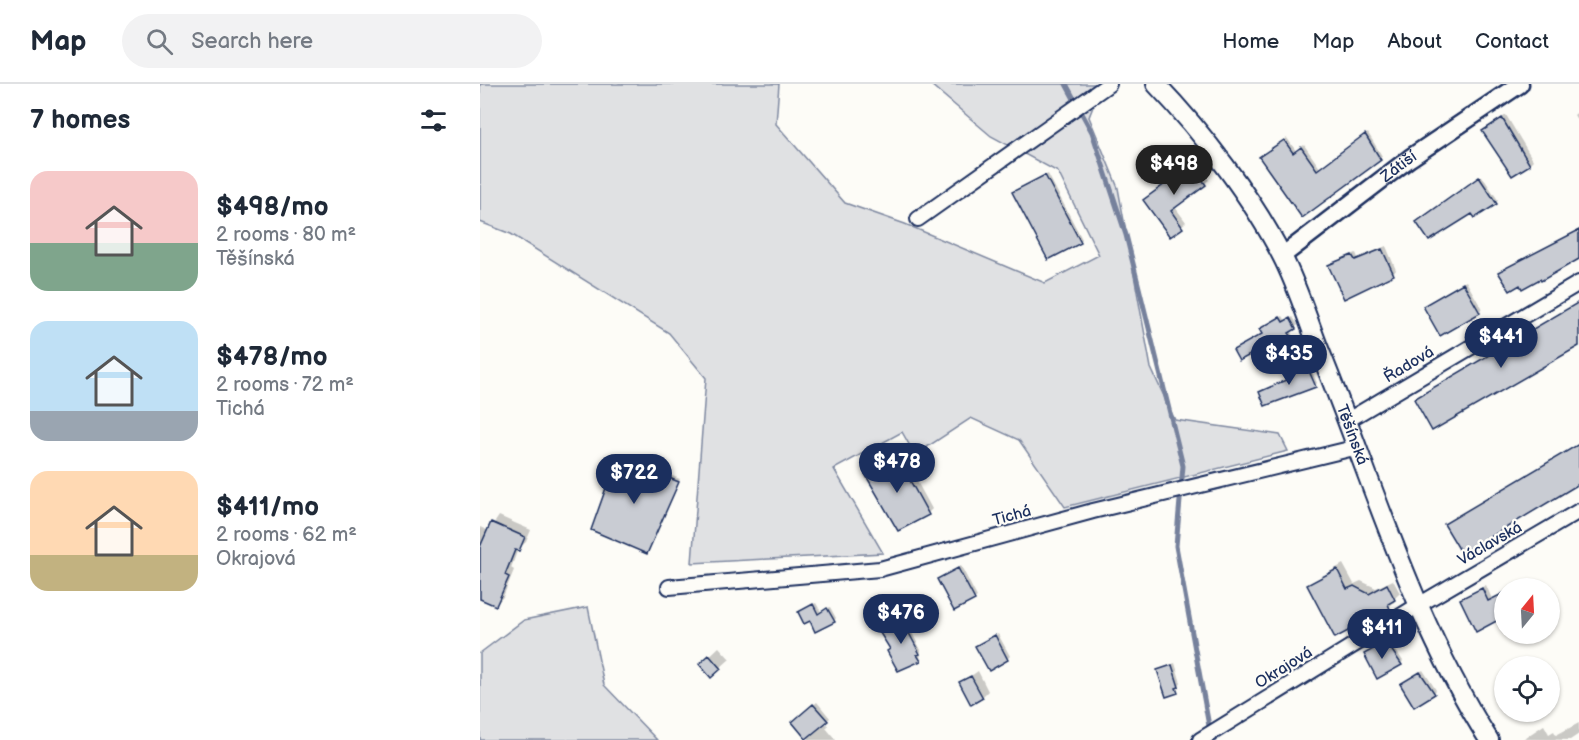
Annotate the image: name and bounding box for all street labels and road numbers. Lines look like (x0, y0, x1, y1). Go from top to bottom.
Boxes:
street label: Zátiší (1376, 147, 1420, 187)
street label: Řadová (1379, 341, 1438, 387)
street label: Těšínská (1332, 402, 1372, 468)
street label: Tichá (991, 502, 1033, 530)
street label: Václavská (1455, 518, 1525, 570)
street label: Okrajová (1252, 643, 1316, 693)

